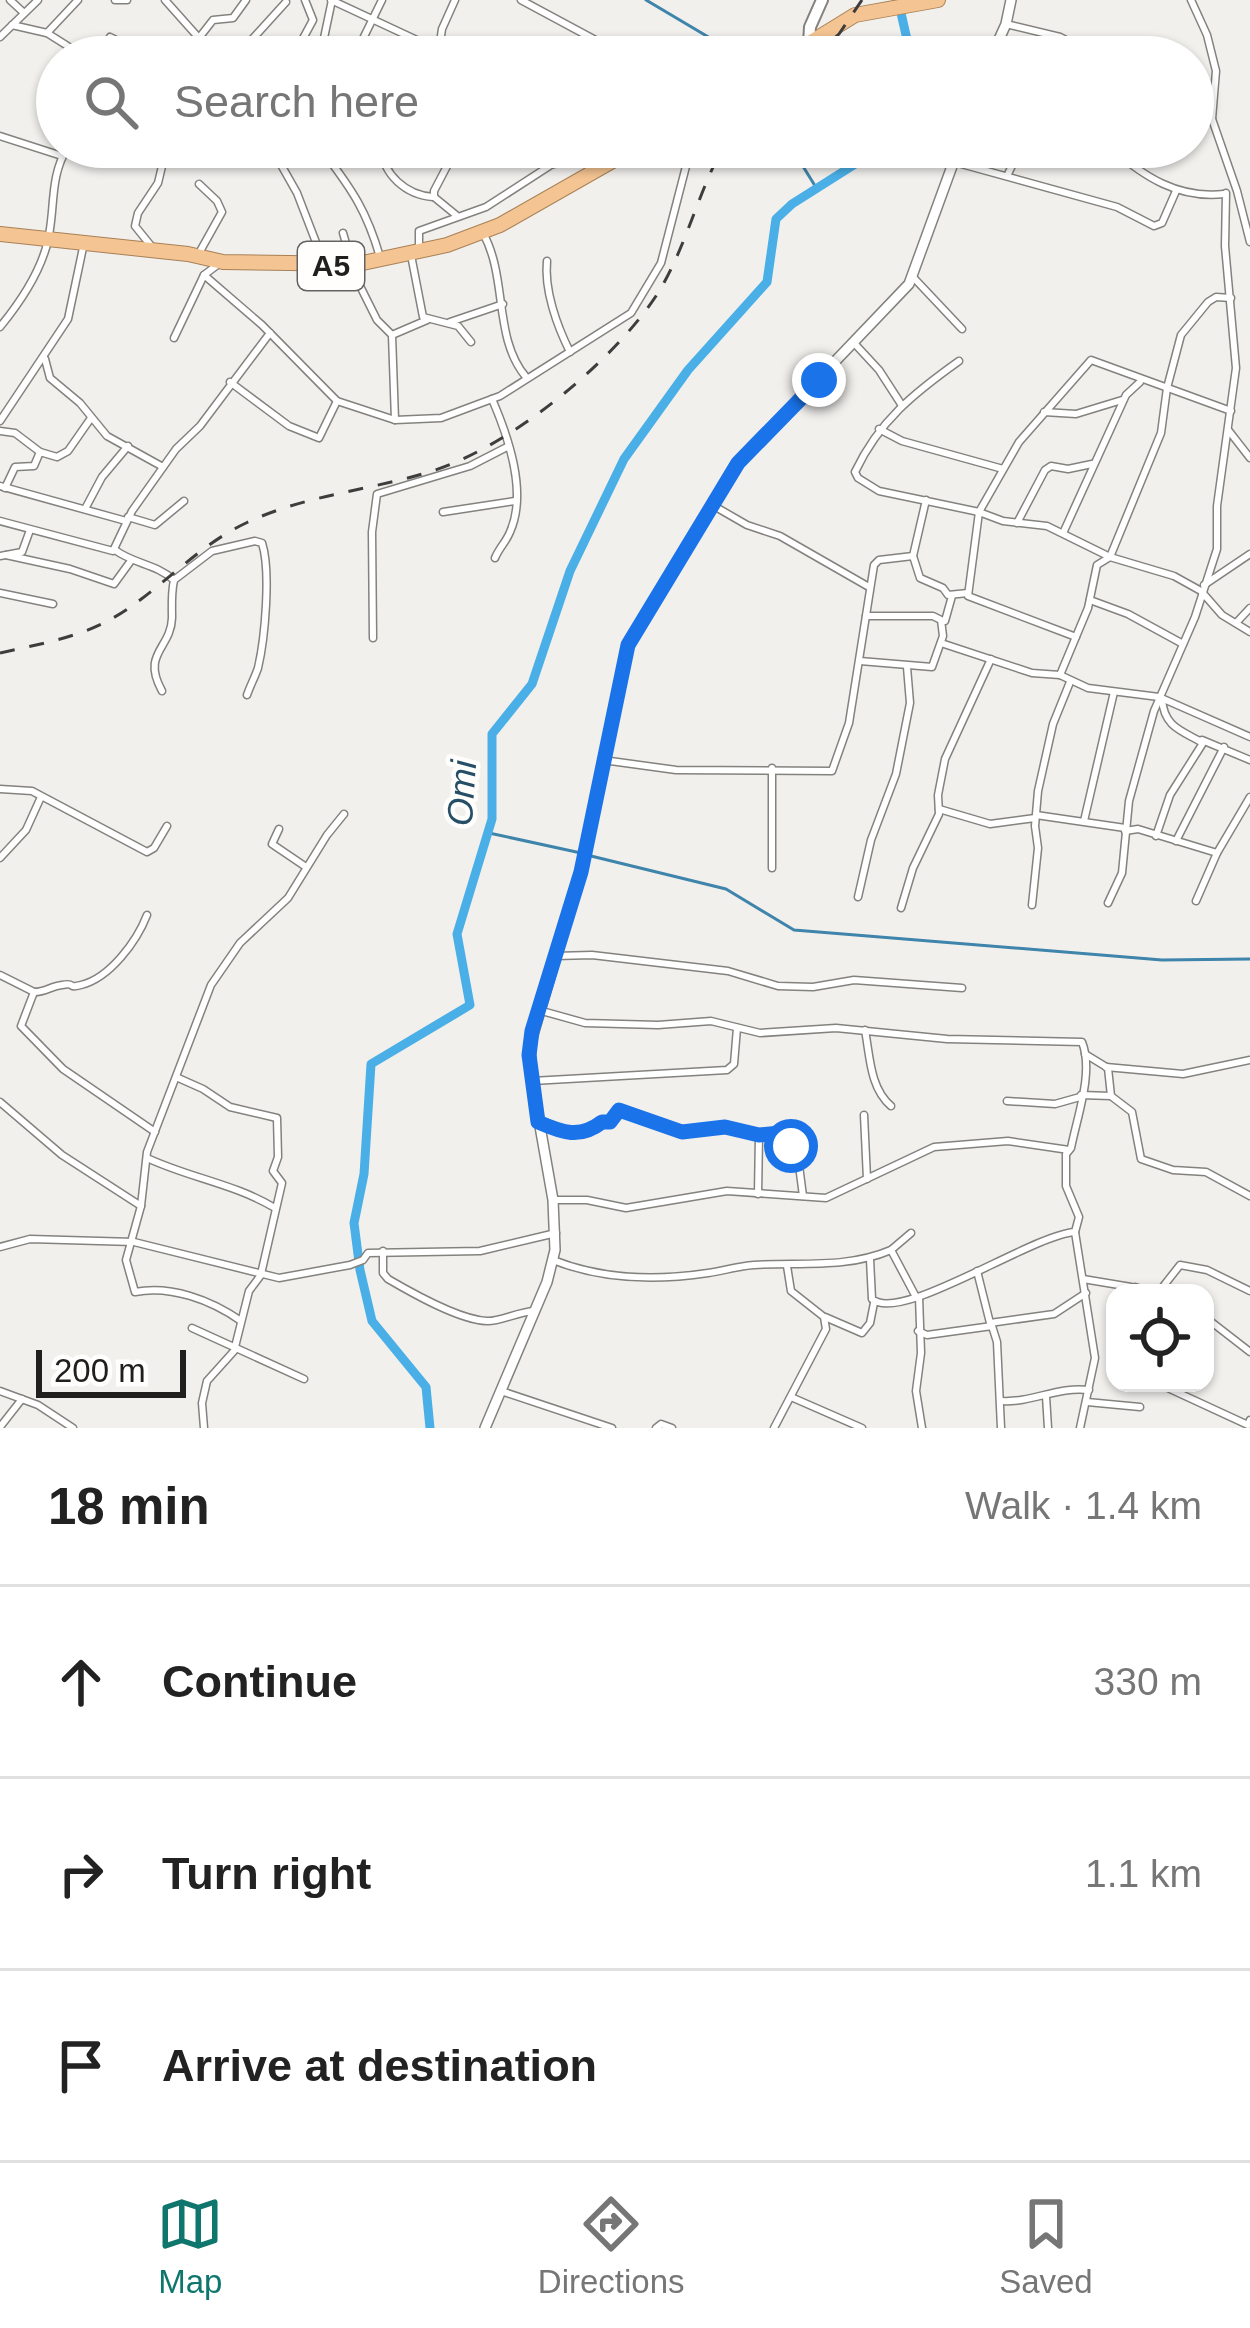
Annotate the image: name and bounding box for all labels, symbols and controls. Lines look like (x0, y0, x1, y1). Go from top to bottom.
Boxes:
search box (36, 36, 1214, 168)
icon: search (78, 69, 144, 135)
text: Search here (174, 76, 419, 127)
road number: A5 (298, 242, 364, 290)
route end (792, 353, 846, 407)
water label: Omi (439, 758, 484, 827)
route start (764, 1119, 818, 1173)
map controls (1106, 1284, 1214, 1392)
button: locate (1106, 1284, 1214, 1392)
scale bar (36, 1344, 186, 1397)
text: 200 m (54, 1352, 146, 1389)
text: 18 min (48, 1478, 210, 1535)
text: Walk · 1.4 km (965, 1484, 1202, 1527)
icon: ahead (48, 1649, 114, 1715)
text: Continue (162, 1656, 357, 1707)
text: 330 m (1094, 1660, 1202, 1703)
icon: right (48, 1841, 114, 1907)
text: Turn right (162, 1848, 371, 1899)
text: 1.1 km (1085, 1852, 1202, 1895)
icon: arrive (48, 2033, 114, 2099)
text: Arrive at destination (162, 2040, 597, 2091)
tab: Map (157, 2191, 223, 2301)
tab: Directions (538, 2191, 685, 2301)
tab: Saved (999, 2191, 1093, 2301)

